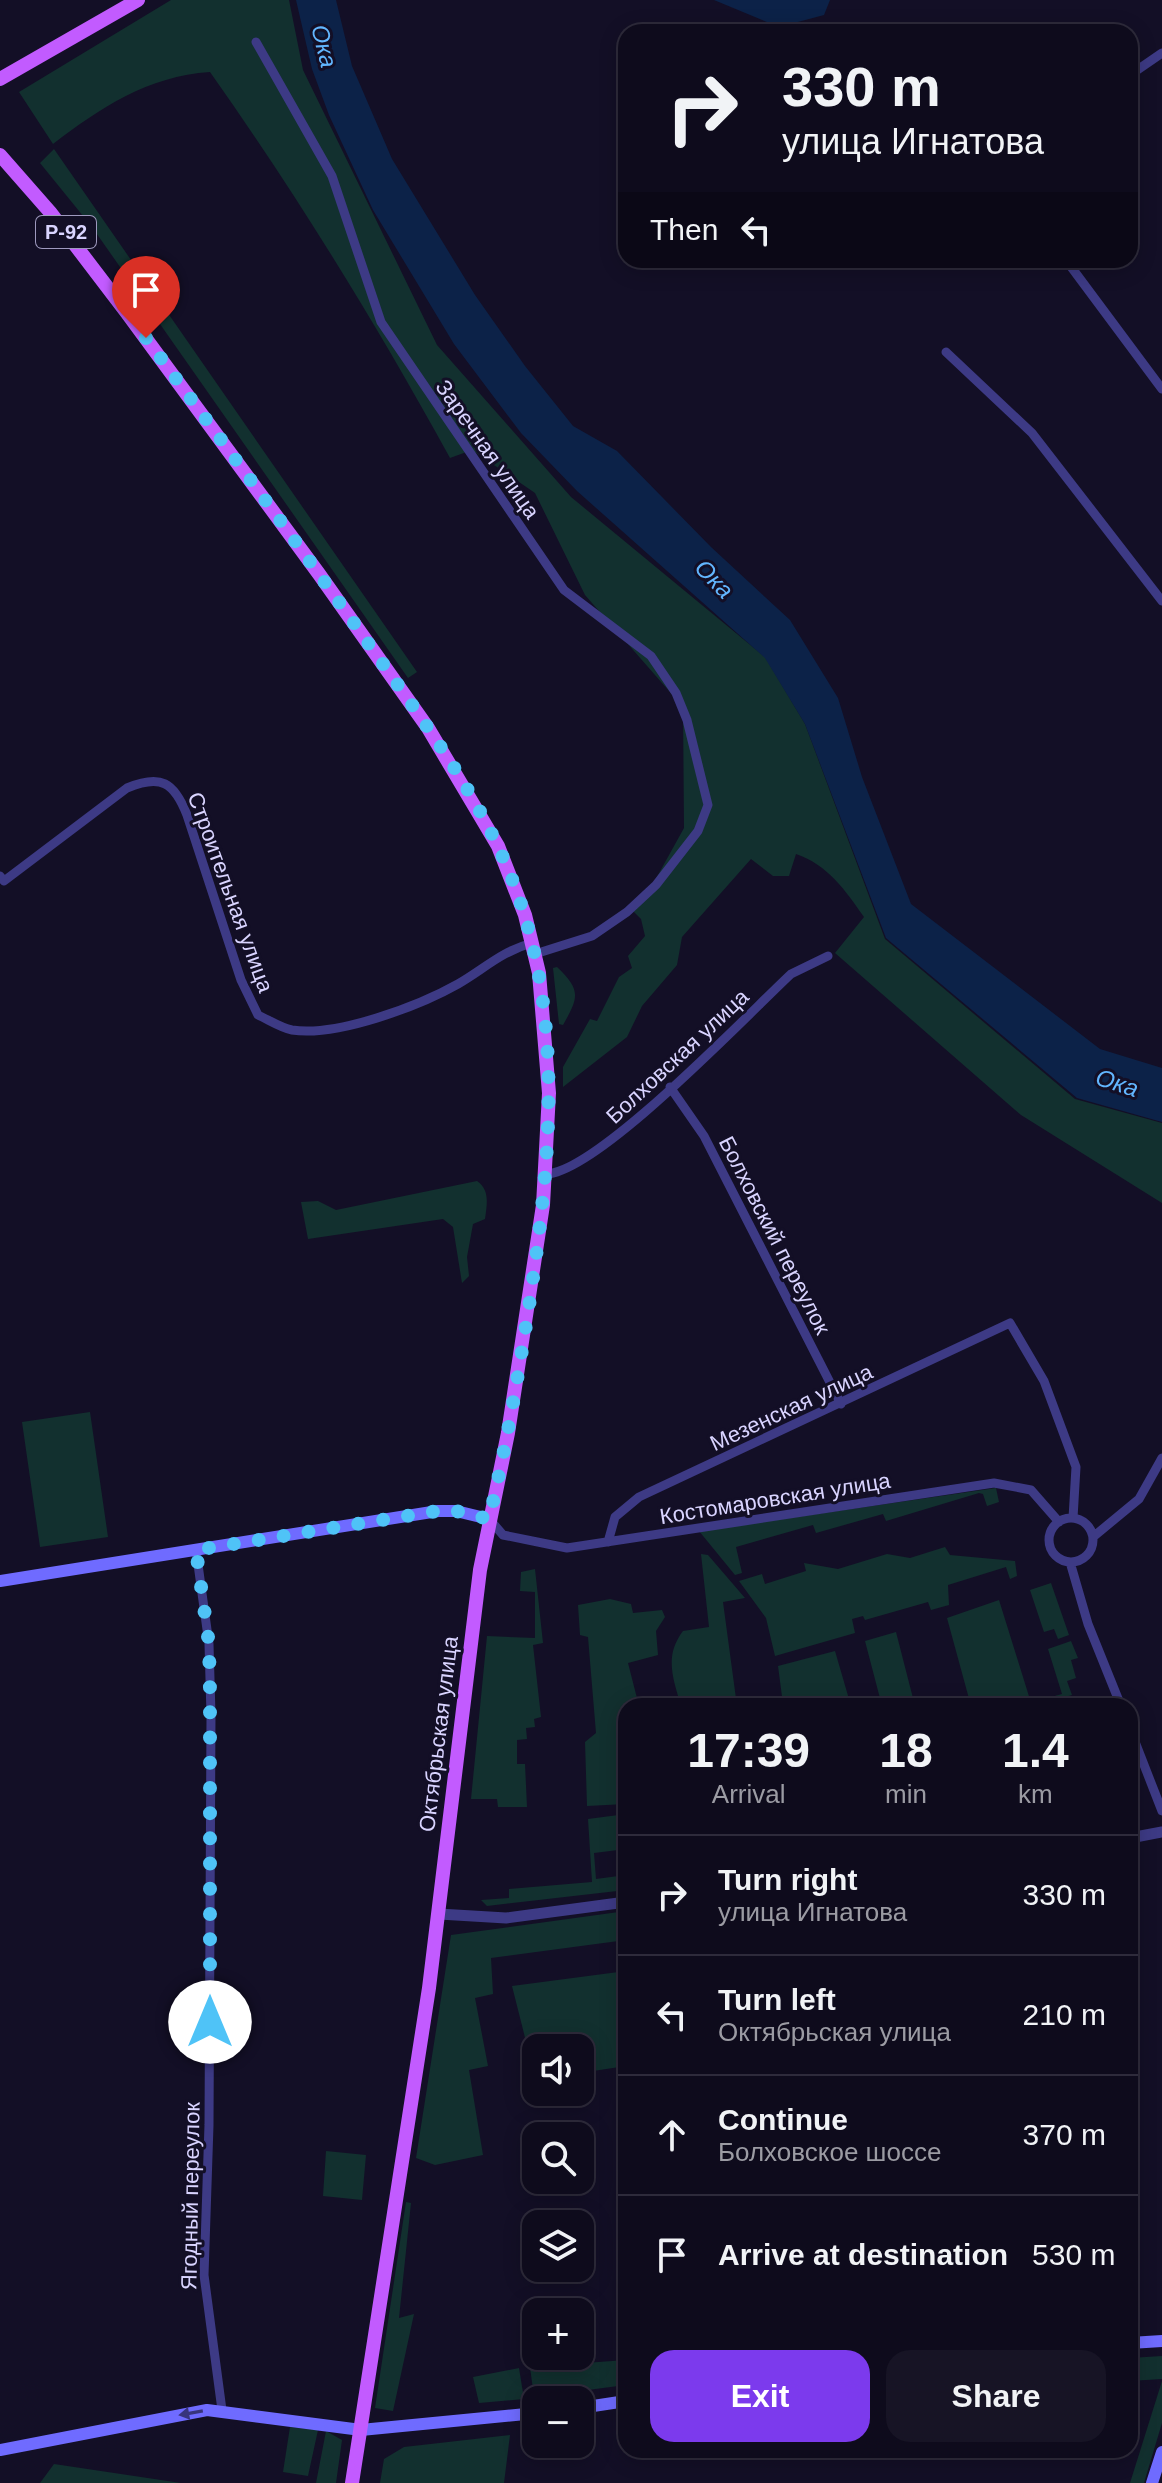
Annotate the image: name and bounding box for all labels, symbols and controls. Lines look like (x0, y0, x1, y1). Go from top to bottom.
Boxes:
water label: Ока (306, 22, 343, 70)
text: 330 m (782, 55, 941, 118)
icon: right (650, 56, 754, 160)
text: улица Игнатова (782, 121, 1044, 162)
icon: left (734, 208, 778, 252)
text: Then (650, 213, 718, 246)
road number: Р-92 (36, 216, 96, 248)
pin (112, 256, 180, 338)
icon: arrive (124, 268, 168, 312)
street label: Заречная улица (430, 375, 545, 524)
water label: Ока (690, 554, 739, 604)
street label: Строительная улица (183, 789, 279, 996)
street label: Болховская улица (601, 984, 754, 1129)
water label: Ока (1092, 1063, 1142, 1102)
street label: Болховский переулок (714, 1132, 835, 1339)
street label: Мезенская улица (706, 1359, 877, 1456)
street label: Костомаровская улица (658, 1468, 893, 1529)
street label: Октябрьская улица (414, 1634, 463, 1833)
text: 17:39 (687, 1724, 810, 1777)
text: 18 (879, 1724, 933, 1777)
text: 1.4 (1002, 1724, 1069, 1777)
text: Arrival (712, 1779, 785, 1809)
text: min (885, 1779, 927, 1809)
text: km (1018, 1779, 1053, 1809)
text: Turn right (718, 1863, 857, 1896)
icon: right (650, 1873, 694, 1917)
text: 330 m (1023, 1878, 1106, 1911)
text: улица Игнатова (718, 1897, 907, 1927)
position arrow (168, 1980, 252, 2064)
text: Turn left (718, 1983, 836, 2016)
icon: left (650, 1993, 694, 2037)
text: 210 m (1023, 1998, 1106, 2031)
text: Октябрьская улица (718, 2017, 951, 2047)
map controls (522, 2034, 594, 2458)
button: sound (522, 2034, 594, 2106)
street label: Ягодный переулок (176, 2101, 205, 2290)
text: Continue (718, 2103, 848, 2136)
icon: ahead (650, 2113, 694, 2157)
text: 370 m (1023, 2118, 1106, 2151)
button: search (522, 2122, 594, 2194)
text: Болховское шоссе (718, 2137, 941, 2167)
button: layers (522, 2210, 594, 2282)
icon: arrive (650, 2233, 694, 2277)
text: Arrive at destination (718, 2238, 1008, 2271)
text: 530 m (1032, 2238, 1115, 2271)
button: + (522, 2298, 594, 2370)
button: Exit (650, 2350, 870, 2442)
button: Share (886, 2350, 1106, 2442)
button: − (522, 2386, 594, 2458)
one-way arrow (178, 2407, 203, 2420)

